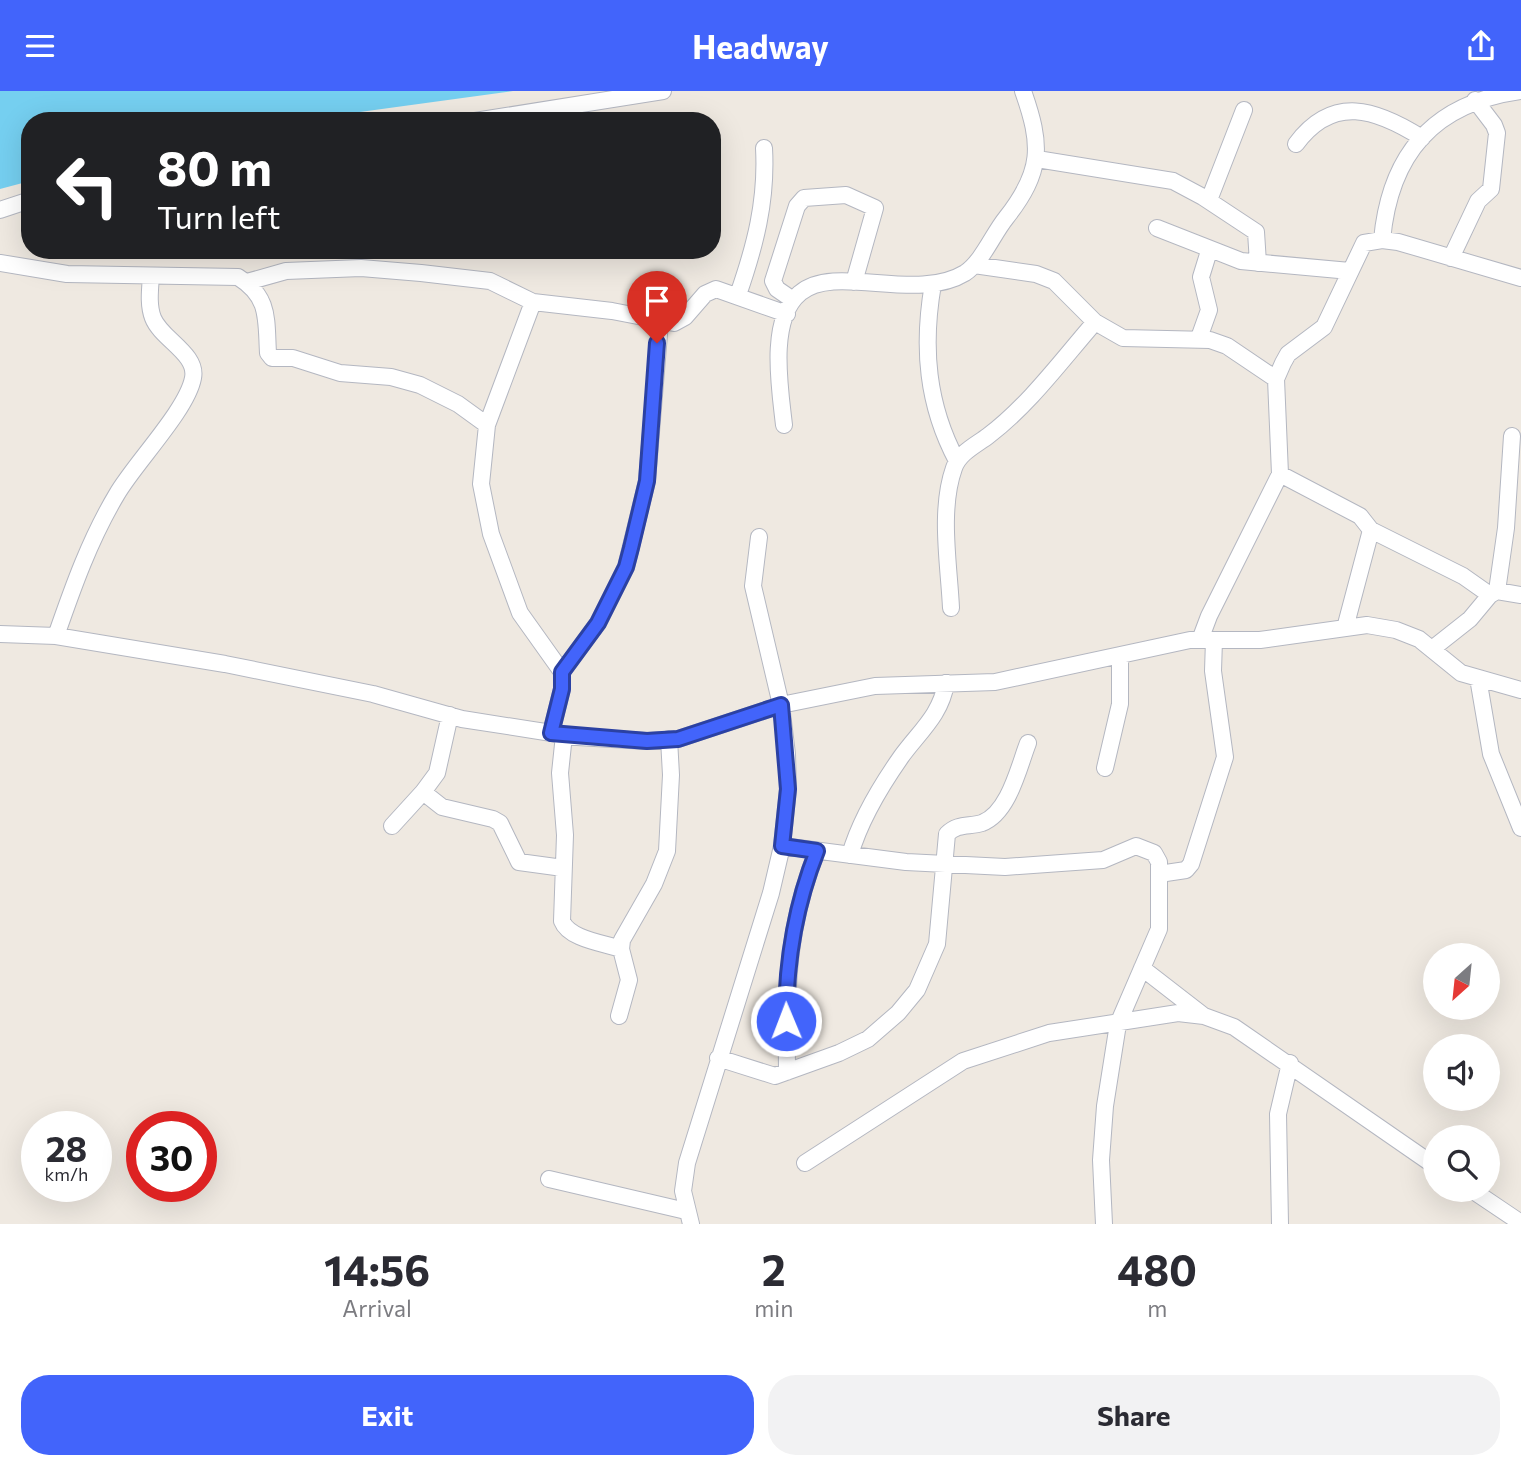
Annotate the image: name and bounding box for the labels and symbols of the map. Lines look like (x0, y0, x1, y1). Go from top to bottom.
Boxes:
pin (627, 271, 687, 343)
north arrow (1423, 943, 1500, 1020)
position arrow (749, 984, 823, 1058)
speed limit sign: 30 (126, 1111, 217, 1202)

